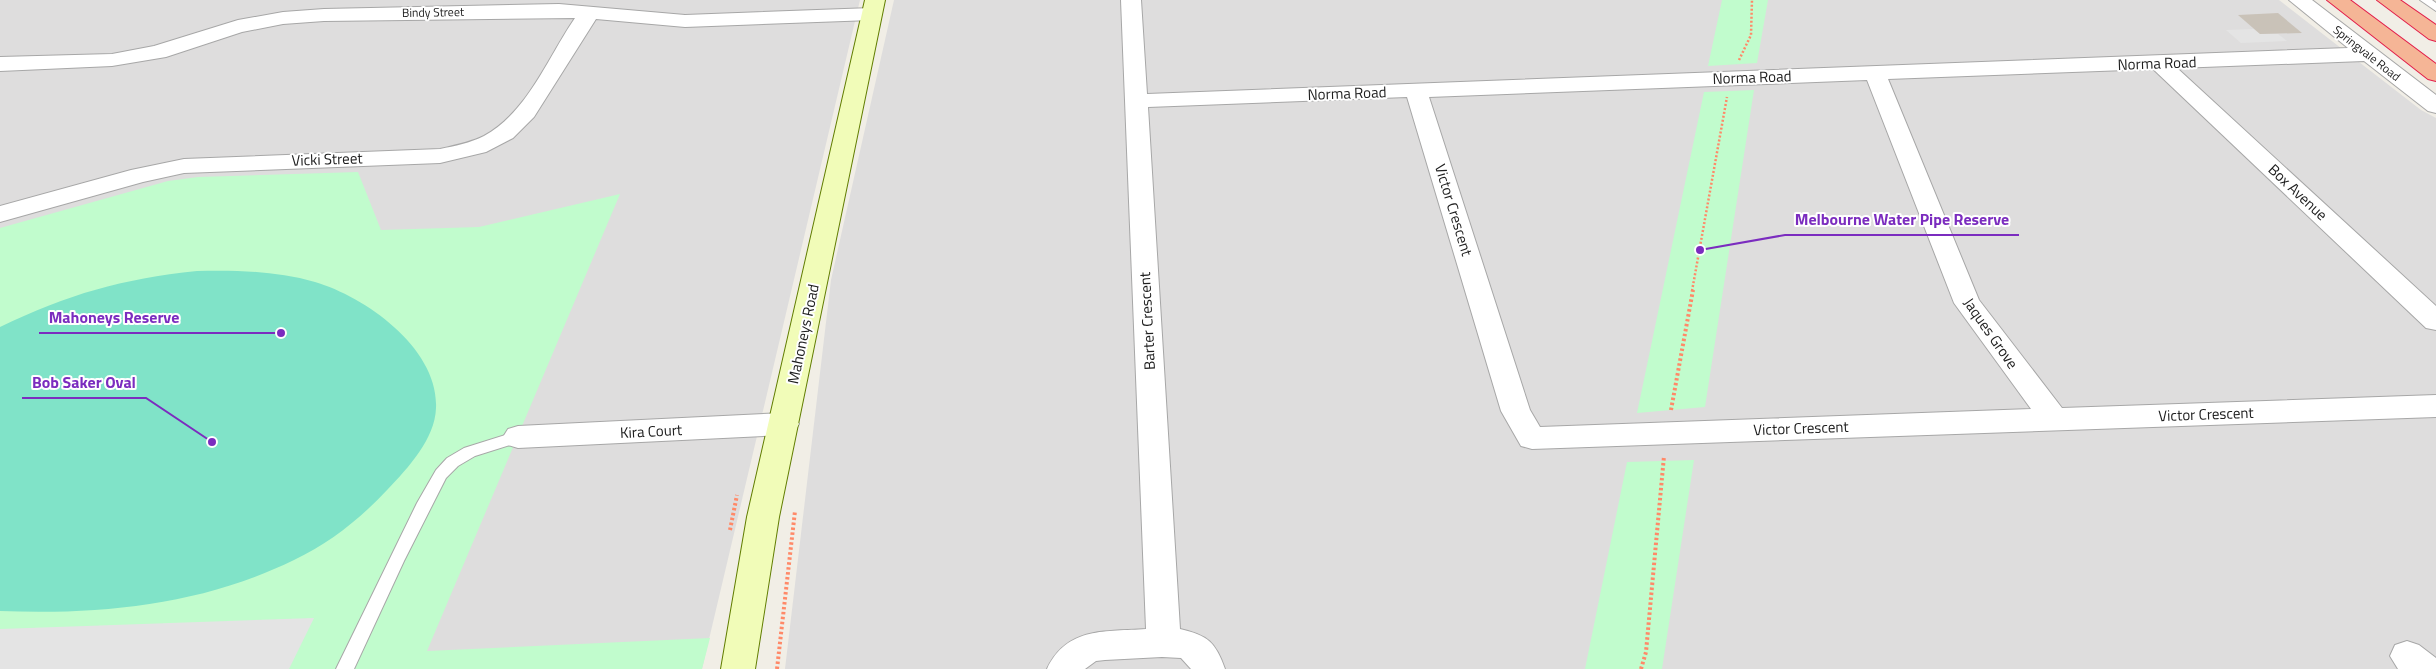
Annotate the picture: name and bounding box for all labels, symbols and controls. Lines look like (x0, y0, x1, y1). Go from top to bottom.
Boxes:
street label: Bindy Street (402, 2, 465, 22)
street label: Springvale Road (2329, 20, 2405, 86)
street label: Norma Road (2117, 50, 2197, 76)
street label: Norma Road (1712, 64, 1792, 90)
street label: Norma Road (1307, 80, 1387, 106)
street label: Vicki Street (291, 146, 364, 172)
street label: Box Avenue (2263, 158, 2333, 226)
street label: Victor Crescent (1429, 161, 1479, 260)
callout: Melbourne Water Pipe Reserve (1785, 204, 2019, 235)
text: Melbourne Water Pipe Reserve (1795, 207, 2009, 231)
street label: Barter Crescent (1133, 271, 1161, 371)
street label: Mahoneys Road (781, 282, 825, 386)
street label: Jaques Grove (1958, 293, 2024, 373)
callout: Mahoneys Reserve (39, 302, 190, 333)
text: Mahoneys Reserve (49, 305, 179, 329)
callout: Bob Saker Oval (22, 367, 146, 398)
text: Bob Saker Oval (32, 370, 136, 394)
street label: Victor Crescent (2158, 401, 2255, 427)
street label: Victor Crescent (1753, 415, 1850, 441)
street label: Kira Court (619, 418, 683, 444)

